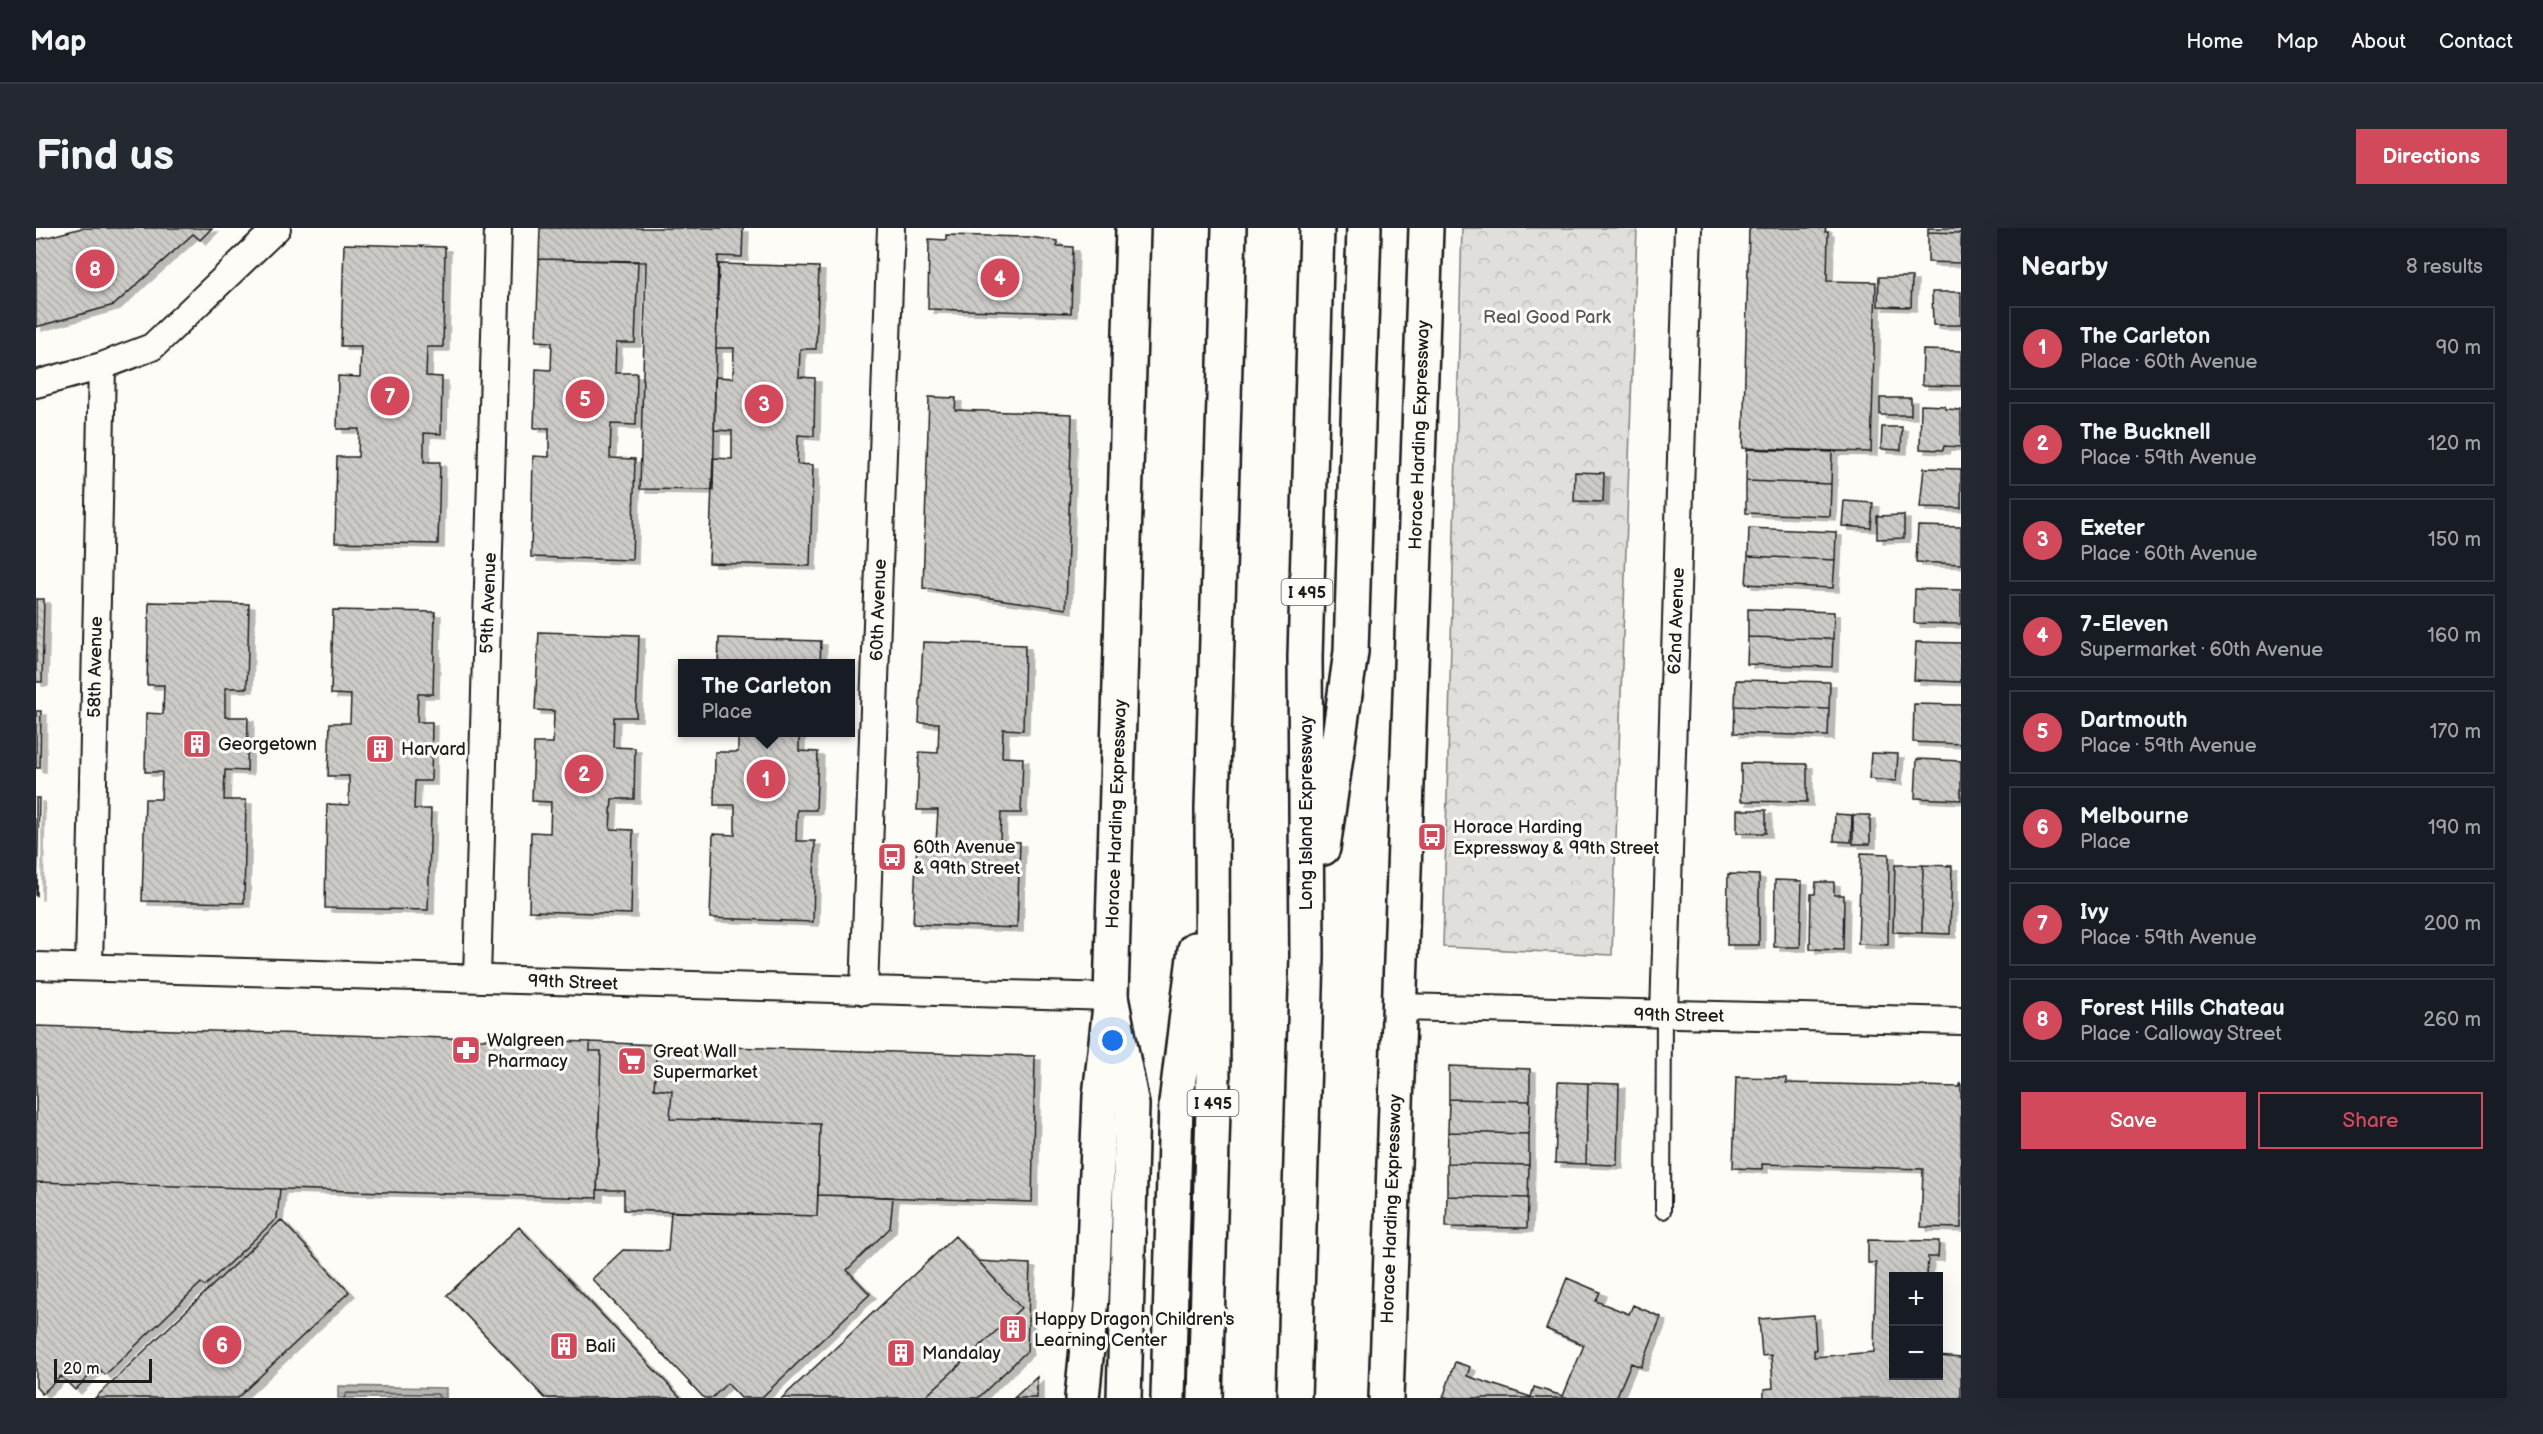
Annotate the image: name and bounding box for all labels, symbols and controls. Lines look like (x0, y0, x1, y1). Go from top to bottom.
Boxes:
text: Map (30, 25, 86, 58)
text: Home (2186, 29, 2243, 54)
text: Map (2276, 29, 2318, 54)
text: About (2351, 29, 2406, 54)
text: Contact (2439, 29, 2513, 54)
button: Directions (2356, 129, 2507, 184)
text: Find us (36, 131, 174, 182)
pin: 8 (76, 246, 114, 291)
text: Nearby (2021, 252, 2108, 283)
text: 8 results (2406, 255, 2483, 279)
pin: 4 (980, 256, 1020, 300)
park label: Real Good Park (1483, 307, 1611, 328)
street label: Horace Harding Expressway (1405, 319, 1434, 550)
text: The Carleton (2080, 323, 2210, 350)
text: 1 (2038, 336, 2047, 360)
text: 90 m (2436, 336, 2481, 360)
text: Place · 60th Avenue (2080, 350, 2257, 374)
pin: 7 (370, 374, 410, 418)
pin: 5 (566, 376, 604, 422)
pin: 3 (744, 382, 784, 426)
text: The Bucknell (2080, 419, 2211, 446)
text: 2 (2037, 432, 2048, 456)
text: 120 m (2428, 432, 2481, 456)
text: Place · 59th Avenue (2080, 446, 2257, 470)
text: Exeter (2080, 515, 2145, 542)
text: 3 (2037, 528, 2048, 552)
text: 150 m (2428, 528, 2481, 552)
text: Place · 60th Avenue (2080, 542, 2257, 566)
street label: 59th Avenue (476, 552, 501, 654)
street label: 60th Avenue (866, 558, 891, 662)
street label: 62nd Avenue (1664, 567, 1689, 675)
road number: I 495 (1282, 579, 1332, 605)
text: 7-Eleven (2080, 611, 2169, 638)
street label: 58th Avenue (84, 616, 107, 718)
text: 4 (2037, 624, 2048, 648)
text: 160 m (2427, 624, 2481, 648)
text: Supermarket · 60th Avenue (2080, 638, 2323, 662)
popup (678, 659, 855, 737)
text: The Carleton (701, 673, 832, 700)
street label: Horace Harding Expressway (1102, 698, 1131, 929)
text: Place (701, 700, 752, 724)
text: Dartmouth (2080, 707, 2187, 734)
street label: Long Island Expressway (1296, 715, 1317, 910)
text: 5 (2037, 720, 2048, 744)
text: 170 m (2430, 720, 2481, 744)
building icon: Georgetown (181, 728, 213, 760)
building icon: Harvard (364, 733, 396, 765)
place label: Georgetown (218, 734, 317, 755)
text: Place · 59th Avenue (2080, 734, 2257, 758)
place label: Harvard (401, 739, 466, 760)
pin: 2 (564, 752, 604, 796)
pin: 1 (746, 756, 786, 802)
text: Melbourne (2080, 803, 2189, 830)
text: 6 (2036, 816, 2049, 840)
text: 190 m (2428, 816, 2481, 840)
place label: Horace Harding Expressway & 99th Street (1453, 817, 1660, 859)
bus stop icon: Horace Harding Expressway & 99th Street (1416, 821, 1448, 853)
text: Place (2080, 830, 2131, 854)
place label: 60th Avenue & 99th Street (913, 837, 1020, 879)
bus stop icon: 60th Avenue & 99th Street (876, 841, 908, 873)
text: Ivy (2080, 899, 2108, 926)
text: 7 (2037, 912, 2048, 936)
text: 200 m (2424, 912, 2481, 936)
text: Place · 59th Avenue (2080, 926, 2257, 950)
street label: 99th Street (528, 970, 619, 995)
text: Forest Hills Chateau (2080, 995, 2285, 1022)
street label: 99th Street (1634, 1004, 1725, 1027)
text: 8 (2036, 1008, 2049, 1032)
text: 260 m (2423, 1008, 2481, 1032)
text: Place · Calloway Street (2080, 1022, 2282, 1046)
your location (1098, 1026, 1127, 1055)
place label: Walgreen Pharmacy (487, 1030, 568, 1072)
pharmacy icon: Walgreen Pharmacy (450, 1034, 482, 1066)
place label: Great Wall Supermarket (653, 1041, 758, 1083)
supermarket icon: Great Wall Supermarket (616, 1045, 648, 1077)
road number: I 495 (1188, 1090, 1238, 1116)
button: Save (2021, 1092, 2246, 1149)
button: Share (2258, 1092, 2483, 1149)
street label: Horace Harding Expressway (1377, 1093, 1406, 1324)
map controls (1889, 1272, 1943, 1380)
button: + (1889, 1272, 1943, 1326)
place label: Happy Dragon Children's Learning Center (1034, 1309, 1235, 1351)
building icon: Happy Dragon Children's Learning Center (997, 1313, 1029, 1345)
pin: 6 (202, 1322, 242, 1368)
button: − (1889, 1326, 1943, 1380)
building icon: Bali (548, 1330, 580, 1362)
place label: Bali (585, 1336, 616, 1357)
building icon: Mandalay (885, 1337, 917, 1369)
place label: Mandalay (922, 1343, 1001, 1364)
scale bar (54, 1356, 152, 1384)
text: 20 m (63, 1360, 99, 1379)

